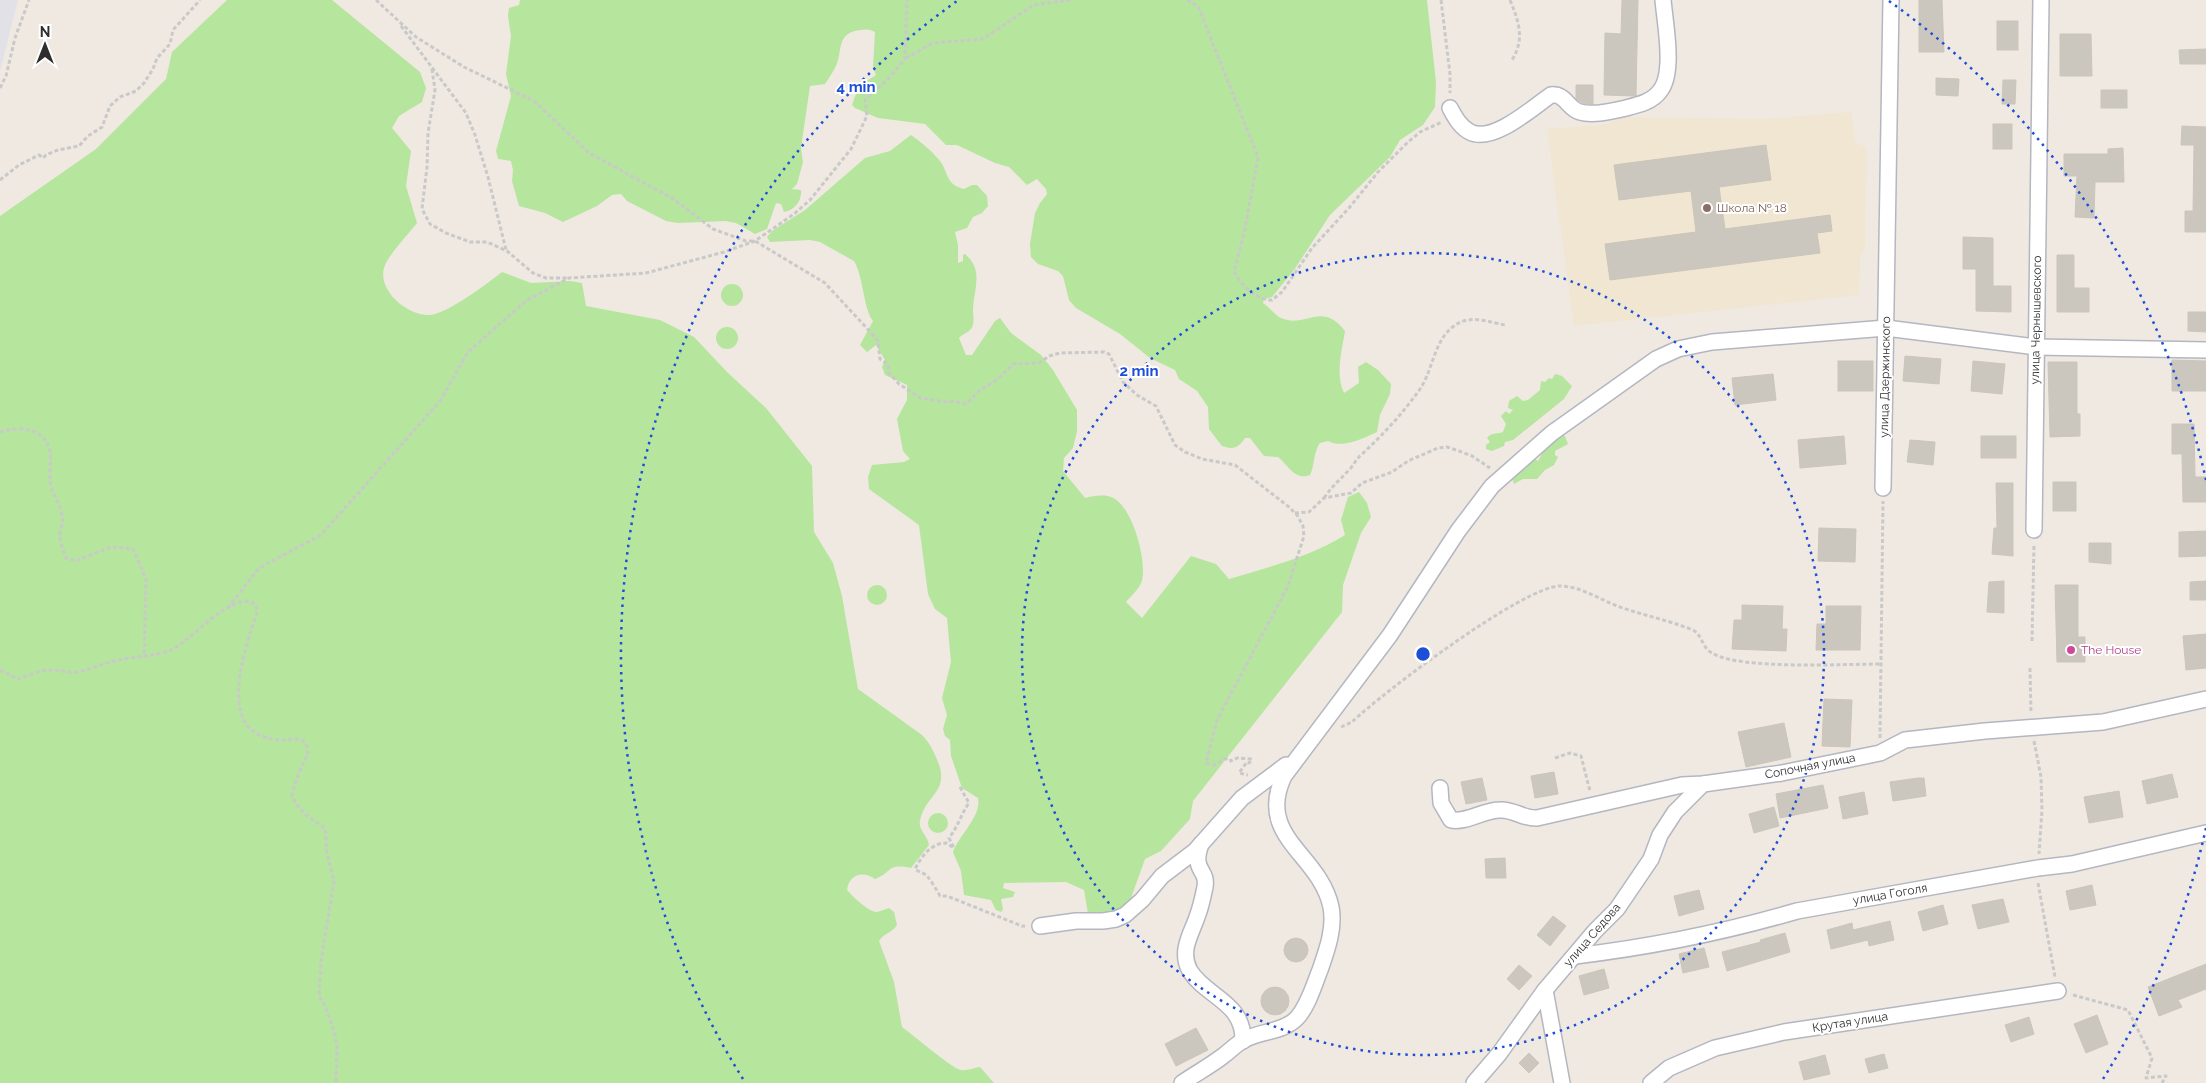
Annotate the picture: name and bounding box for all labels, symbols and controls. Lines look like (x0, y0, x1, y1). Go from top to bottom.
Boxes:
north arrow (20, 20, 70, 70)
text: N (40, 24, 50, 40)
text: 4 min (836, 78, 876, 96)
place label: Школа № 18 (1717, 201, 1787, 215)
marker: Школа № 18 (1701, 202, 1713, 214)
street label: улица Чернышевского (2028, 255, 2044, 385)
street label: улица Дзержинского (1877, 316, 1893, 438)
text: 2 min (1120, 362, 1158, 380)
place label: The House (2081, 643, 2141, 657)
marker: The House (2065, 644, 2077, 656)
centre of rings (1414, 645, 1432, 663)
street label: Сопочная улица (1764, 750, 1856, 782)
street label: улица Гоголя (1852, 881, 1928, 907)
street label: улица Седова (1561, 900, 1623, 970)
street label: Крутая улица (1811, 1009, 1889, 1035)

